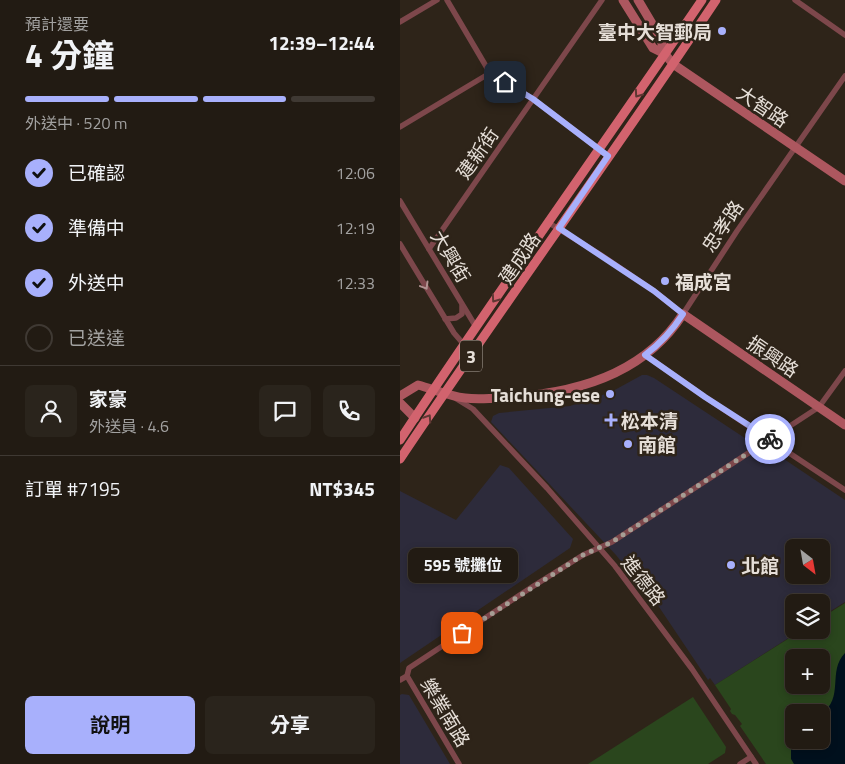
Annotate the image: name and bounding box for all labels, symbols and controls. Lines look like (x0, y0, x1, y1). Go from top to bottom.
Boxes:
text: 預計還要 (25, 12, 89, 36)
place label: 臺中大智郵局 (598, 17, 712, 46)
marker: 臺中大智郵局 (716, 25, 728, 37)
text: 12:39–12:44 (268, 28, 375, 57)
text: 4 分鐘 (25, 31, 114, 79)
pin (484, 61, 526, 103)
icon: home (491, 68, 519, 96)
street label: 大智路 (731, 78, 795, 134)
one-way arrow (635, 88, 644, 98)
text: 外送中 · 520 m (25, 111, 127, 135)
street label: 建新街 (449, 121, 505, 185)
text: 已確認 (68, 158, 125, 187)
icon: check (25, 159, 53, 187)
text: 12:06 (336, 161, 375, 185)
street label: 忠孝路 (694, 194, 750, 258)
text: 準備中 (68, 213, 125, 242)
icon: check (25, 214, 53, 242)
text: 12:19 (336, 216, 375, 240)
street label: 大興街 (424, 224, 478, 288)
street label: 建成路 (491, 226, 547, 290)
place label: 福成宮 (675, 267, 732, 296)
text: 外送中 (68, 268, 125, 297)
icon: check (25, 269, 53, 297)
text: 12:33 (336, 271, 375, 295)
marker: 福成宮 (659, 275, 671, 287)
one-way arrow (419, 280, 429, 289)
one-way arrow (492, 294, 501, 303)
text: 已送達 (68, 323, 125, 352)
street label: 振興路 (741, 328, 805, 384)
road number: 3 (460, 341, 482, 372)
place label: Taichung-ese (491, 380, 600, 409)
text: 家豪 (89, 384, 127, 413)
button: person (25, 385, 77, 437)
button: chat (259, 385, 311, 437)
button: phone (323, 385, 375, 437)
marker: Taichung-ese (604, 388, 616, 400)
place label: 松本清 (621, 406, 678, 435)
text: 外送員 · 4.6 (89, 414, 169, 438)
one-way arrow (422, 414, 431, 423)
marker: 松本清 (605, 414, 617, 426)
courier (745, 414, 795, 464)
icon: bike (756, 425, 784, 453)
place label: 南館 (638, 430, 676, 459)
marker: 南館 (622, 438, 634, 450)
text: 訂單 #7195 (25, 474, 120, 503)
text: NT$345 (309, 474, 375, 503)
north arrow (785, 539, 830, 584)
map controls (785, 539, 830, 749)
callout: 595 號攤位 (407, 548, 517, 583)
street label: 進德路 (615, 549, 673, 611)
place label: 北館 (741, 551, 779, 580)
text: 595 號攤位 (424, 553, 502, 577)
marker: 北館 (725, 559, 737, 571)
button: layers (785, 594, 830, 639)
pin (441, 612, 483, 654)
icon: bag (448, 619, 476, 647)
button: + (785, 649, 830, 694)
street label: 樂業南路 (414, 672, 478, 752)
button: 說明 (25, 696, 195, 754)
button: 分享 (205, 696, 375, 754)
button: − (785, 704, 830, 749)

